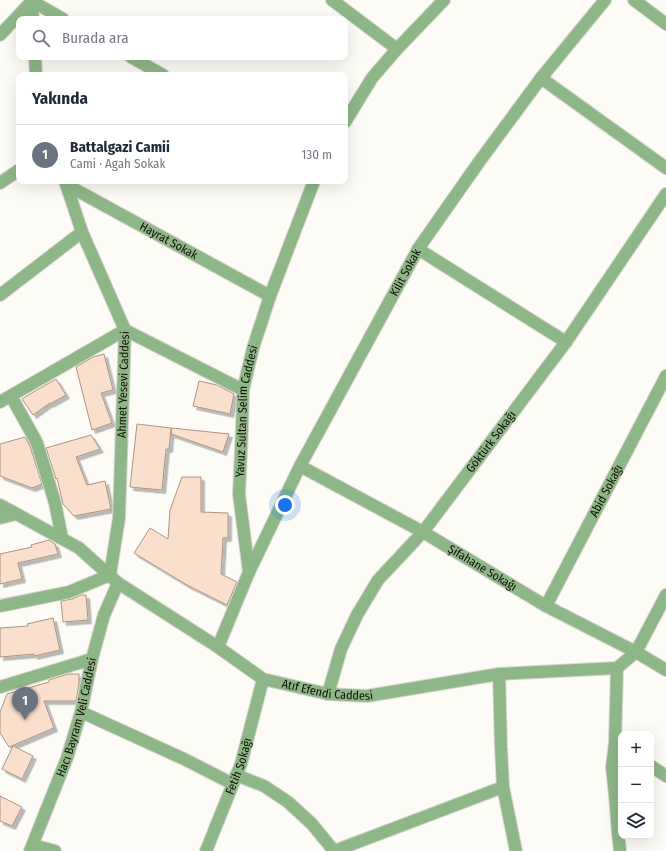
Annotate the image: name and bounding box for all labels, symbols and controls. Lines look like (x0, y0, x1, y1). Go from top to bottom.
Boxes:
search box (16, 16, 348, 60)
icon: search (30, 27, 52, 49)
text: Burada ara (62, 29, 129, 47)
text: Yakında (32, 88, 88, 109)
text: Battalgazi Camii (70, 138, 170, 156)
text: 1 (42, 147, 48, 162)
text: 130 m (301, 147, 332, 162)
text: Cami · Agah Sokak (70, 156, 166, 171)
street label: Hayrat Sokak (137, 219, 201, 262)
street label: Kilit Sokak (387, 246, 424, 298)
street label: Ahmet Yesevi Caddesi (115, 331, 132, 438)
street label: Yavuz Sultan Selim Caddesi (233, 343, 260, 478)
street label: Göktürk Sokağı (463, 408, 519, 475)
street label: Abid Sokağı (587, 462, 626, 519)
your location (275, 495, 295, 515)
street label: Şifahane Sokağı (446, 542, 519, 594)
street label: Hacı Bayram Veli Caddesi (53, 656, 99, 779)
street label: Atıf Efendi Caddesi (281, 677, 374, 703)
pin: 1 (12, 687, 38, 720)
map controls (618, 731, 654, 839)
button: + (618, 731, 654, 767)
street label: Fetih Sokağı (222, 736, 254, 797)
button: − (618, 767, 654, 803)
button: layers (618, 803, 654, 839)

